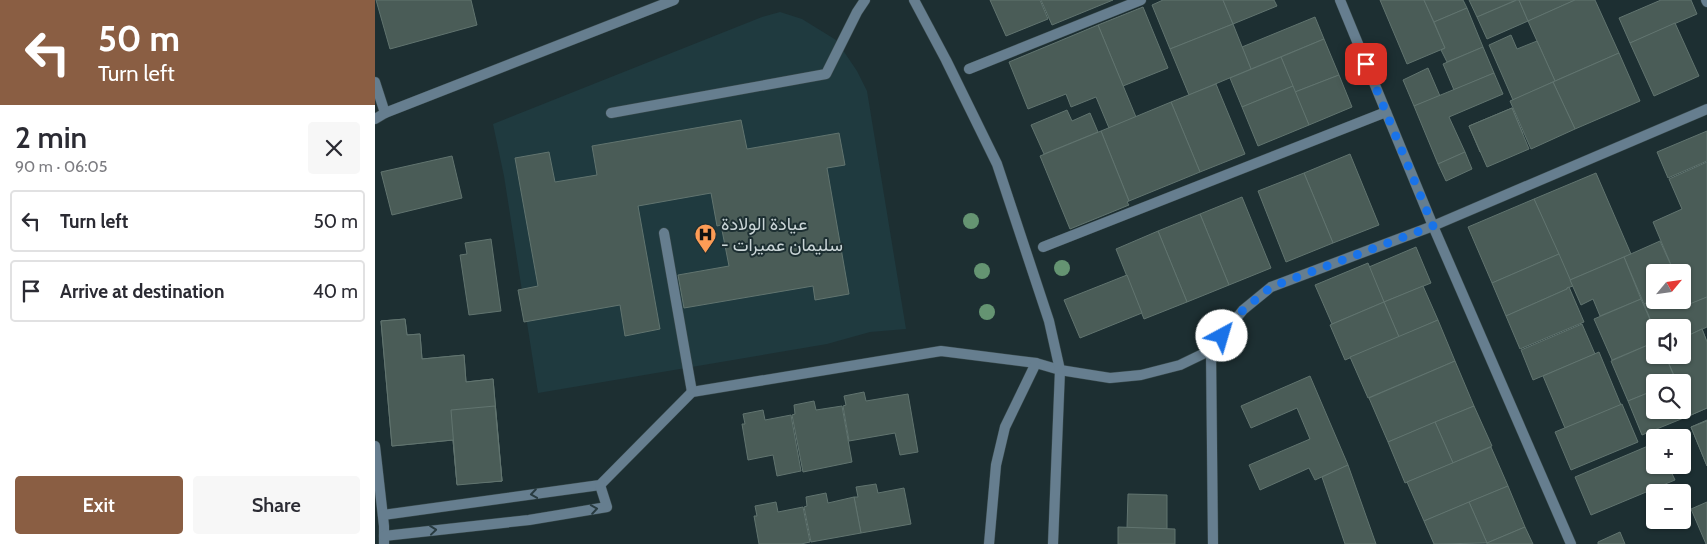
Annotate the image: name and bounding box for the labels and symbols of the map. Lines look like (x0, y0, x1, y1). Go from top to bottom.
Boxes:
pin (1345, 43, 1387, 85)
place label: عيادة الولادة - سليمان عميرات (721, 213, 843, 256)
hospital icon: عيادة الولادة - سليمان عميرات (693, 222, 717, 253)
north arrow (1646, 264, 1691, 309)
position arrow (1195, 309, 1247, 361)
one-way arrow (530, 488, 538, 499)
one-way arrow (589, 505, 598, 515)
one-way arrow (429, 525, 437, 536)

